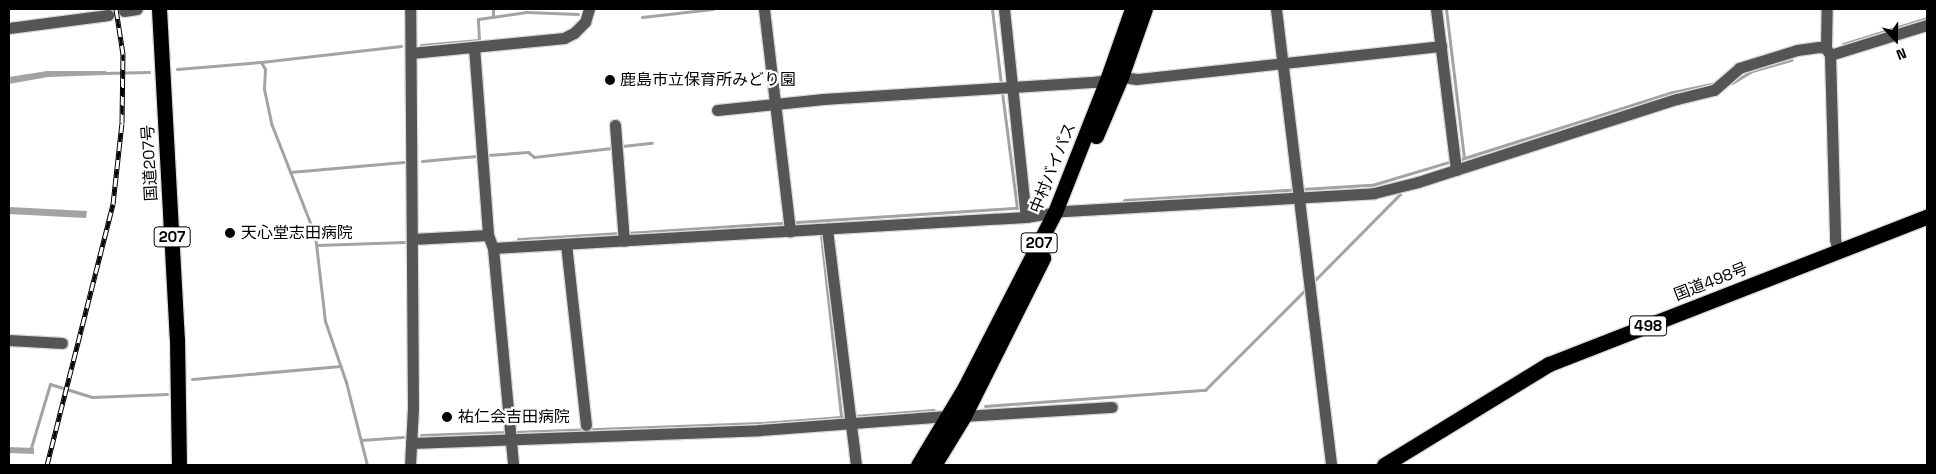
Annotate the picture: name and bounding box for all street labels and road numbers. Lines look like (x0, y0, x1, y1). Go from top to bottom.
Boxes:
street label: 中村バイパス (1026, 120, 1080, 216)
street label: 国道207号 (138, 124, 162, 202)
road number: 207 (153, 224, 191, 250)
road number: 207 (1020, 230, 1058, 256)
street label: 国道498号 (1671, 259, 1751, 305)
road number: 498 (1628, 314, 1668, 338)

